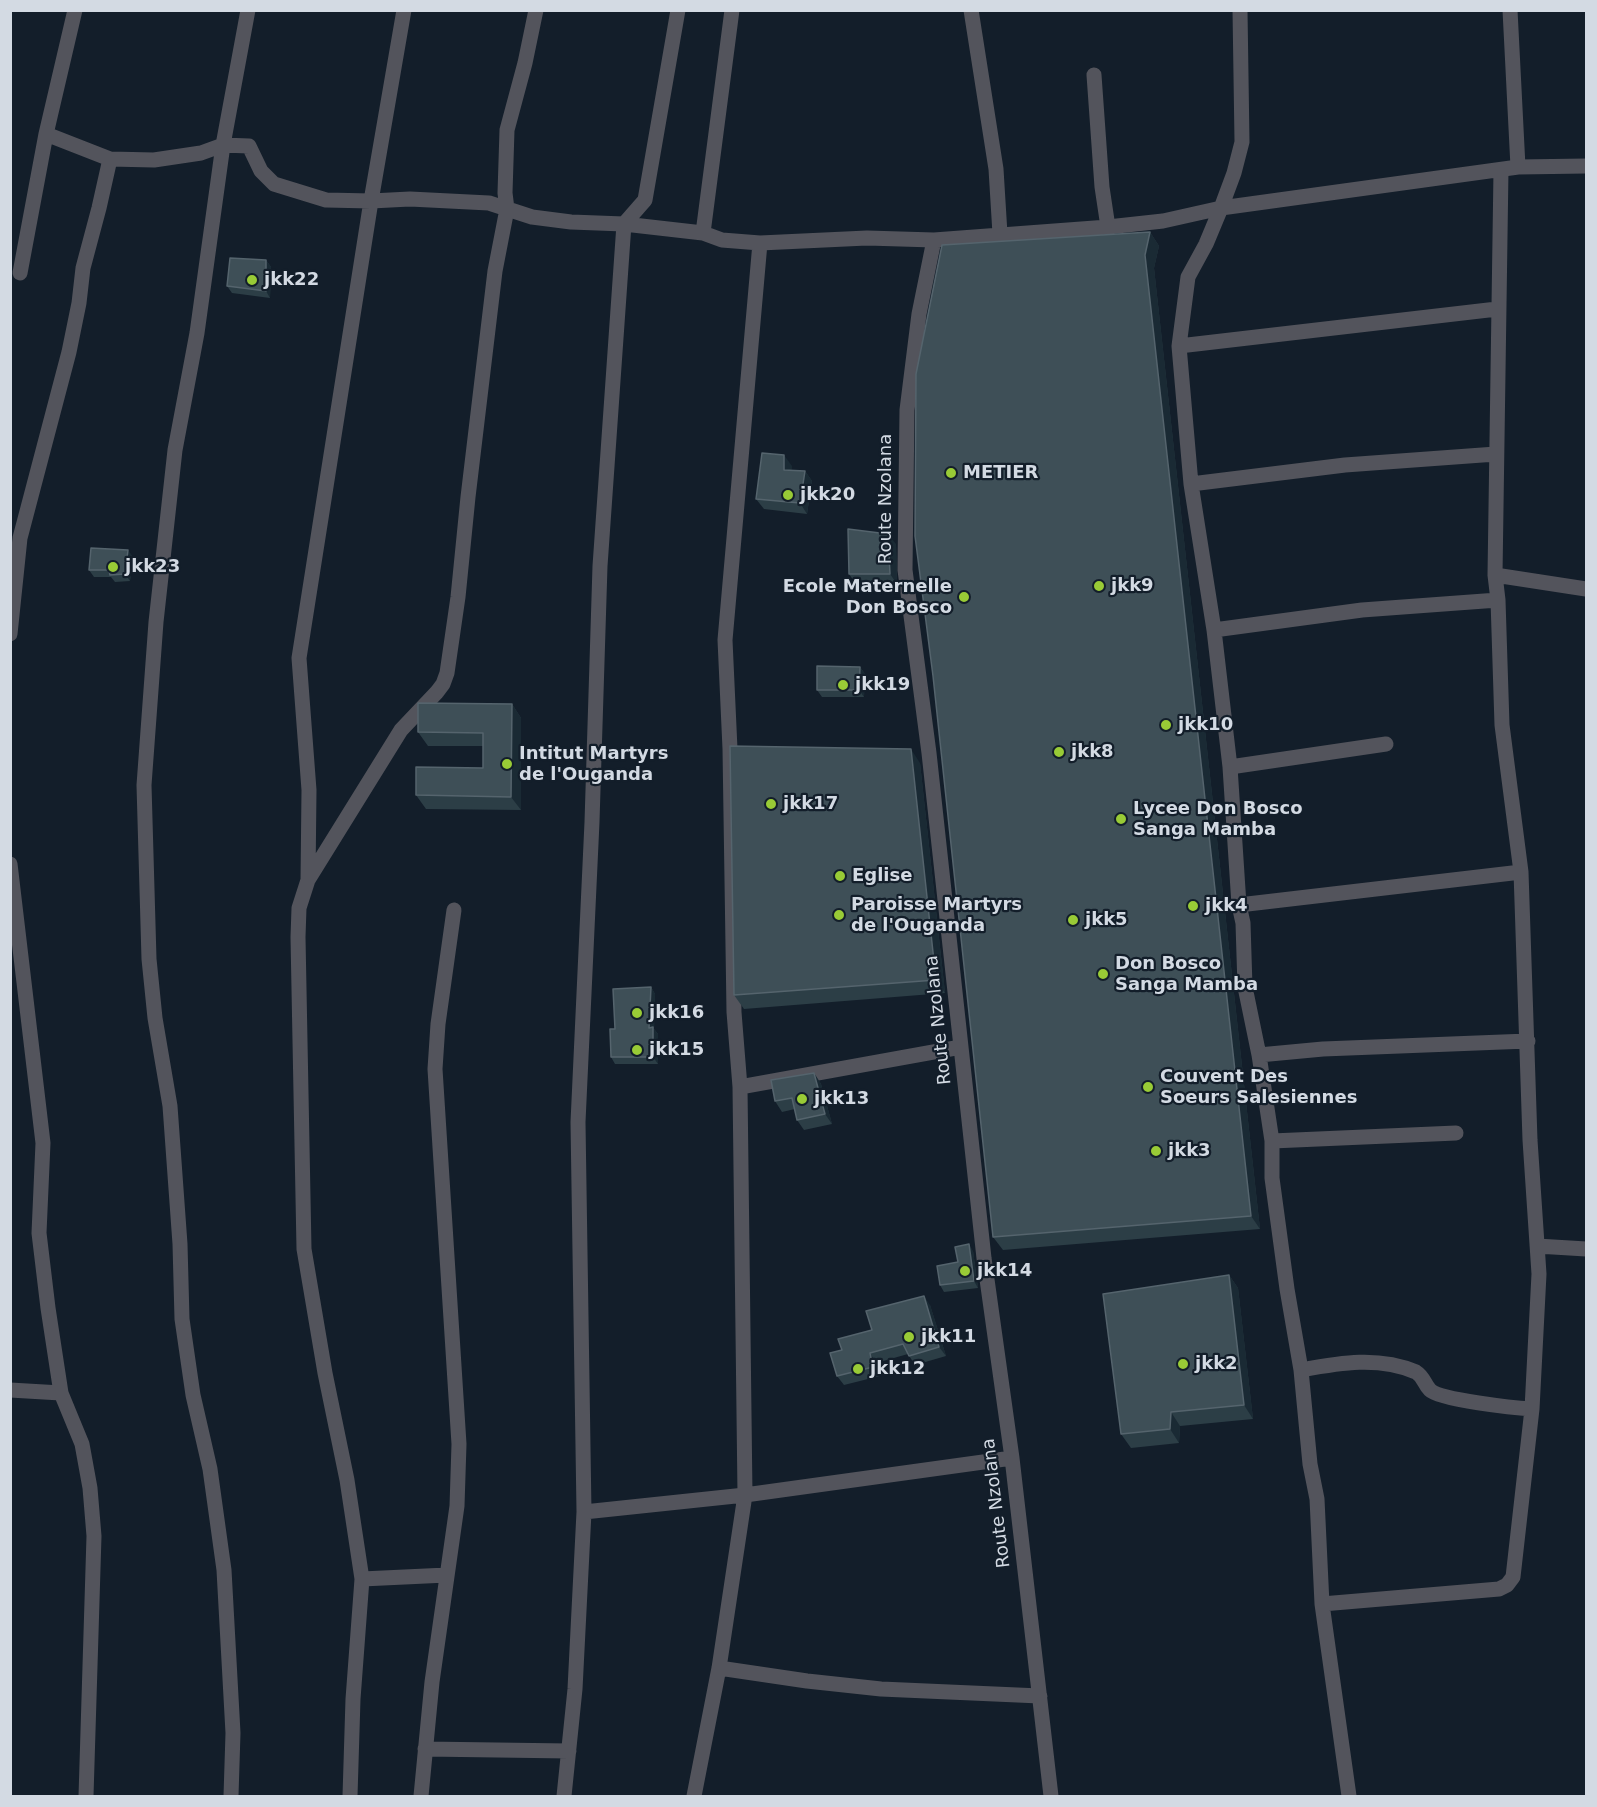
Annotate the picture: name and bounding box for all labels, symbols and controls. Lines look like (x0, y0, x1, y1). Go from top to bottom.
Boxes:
place label: jkk22 (264, 269, 319, 291)
marker: jkk22 (245, 273, 259, 287)
street label: Route Nzolana (875, 434, 897, 564)
place label: METIER (963, 462, 1038, 484)
marker: METIER (944, 466, 958, 480)
place label: jkk20 (800, 484, 855, 506)
marker: jkk20 (781, 488, 795, 502)
place label: jkk23 (125, 556, 180, 578)
marker: jkk23 (106, 560, 120, 574)
place label: jkk9 (1111, 575, 1154, 597)
place label: Ecole Maternelle Don Bosco (783, 576, 952, 618)
marker: jkk9 (1092, 579, 1106, 593)
marker: Ecole Maternelle Don Bosco (957, 590, 971, 604)
place label: jkk19 (855, 674, 910, 696)
marker: jkk19 (836, 678, 850, 692)
place label: jkk10 (1178, 714, 1233, 736)
marker: jkk10 (1159, 718, 1173, 732)
place label: jkk8 (1071, 741, 1114, 763)
place label: Intitut Martyrs de l'Ouganda (519, 743, 668, 786)
marker: jkk8 (1052, 745, 1066, 759)
marker: Intitut Martyrs de l'Ouganda (500, 757, 514, 771)
place label: jkk17 (783, 793, 838, 815)
marker: jkk17 (764, 797, 778, 811)
place label: Lycee Don Bosco Sanga Mamba (1133, 798, 1303, 840)
marker: Lycee Don Bosco Sanga Mamba (1114, 812, 1128, 826)
place label: Eglise (852, 865, 912, 887)
marker: Eglise (833, 869, 847, 883)
place label: Paroisse Martyrs de l'Ouganda (851, 894, 1022, 936)
place label: jkk4 (1205, 895, 1248, 917)
marker: jkk4 (1186, 899, 1200, 913)
marker: Paroisse Martyrs de l'Ouganda (832, 908, 846, 922)
place label: jkk5 (1085, 909, 1128, 931)
marker: jkk5 (1066, 913, 1080, 927)
place label: Don Bosco Sanga Mamba (1115, 953, 1258, 996)
street label: Route Nzolana (921, 954, 957, 1086)
marker: Don Bosco Sanga Mamba (1096, 967, 1110, 981)
place label: jkk16 (649, 1002, 704, 1024)
marker: jkk16 (630, 1006, 644, 1020)
place label: jkk15 (649, 1039, 704, 1061)
marker: jkk15 (630, 1043, 644, 1057)
place label: Couvent Des Soeurs Salesiennes (1160, 1066, 1357, 1108)
marker: Couvent Des Soeurs Salesiennes (1141, 1080, 1155, 1094)
place label: jkk13 (814, 1088, 869, 1110)
marker: jkk13 (795, 1092, 809, 1106)
place label: jkk3 (1168, 1140, 1211, 1162)
marker: jkk3 (1149, 1144, 1163, 1158)
place label: jkk14 (977, 1260, 1032, 1282)
marker: jkk14 (958, 1264, 972, 1278)
place label: jkk11 (921, 1326, 976, 1348)
marker: jkk11 (902, 1330, 916, 1344)
place label: jkk2 (1195, 1353, 1238, 1375)
marker: jkk2 (1176, 1357, 1190, 1371)
place label: jkk12 (870, 1358, 925, 1380)
marker: jkk12 (851, 1362, 865, 1376)
street label: Route Nzolana (978, 1437, 1016, 1569)

